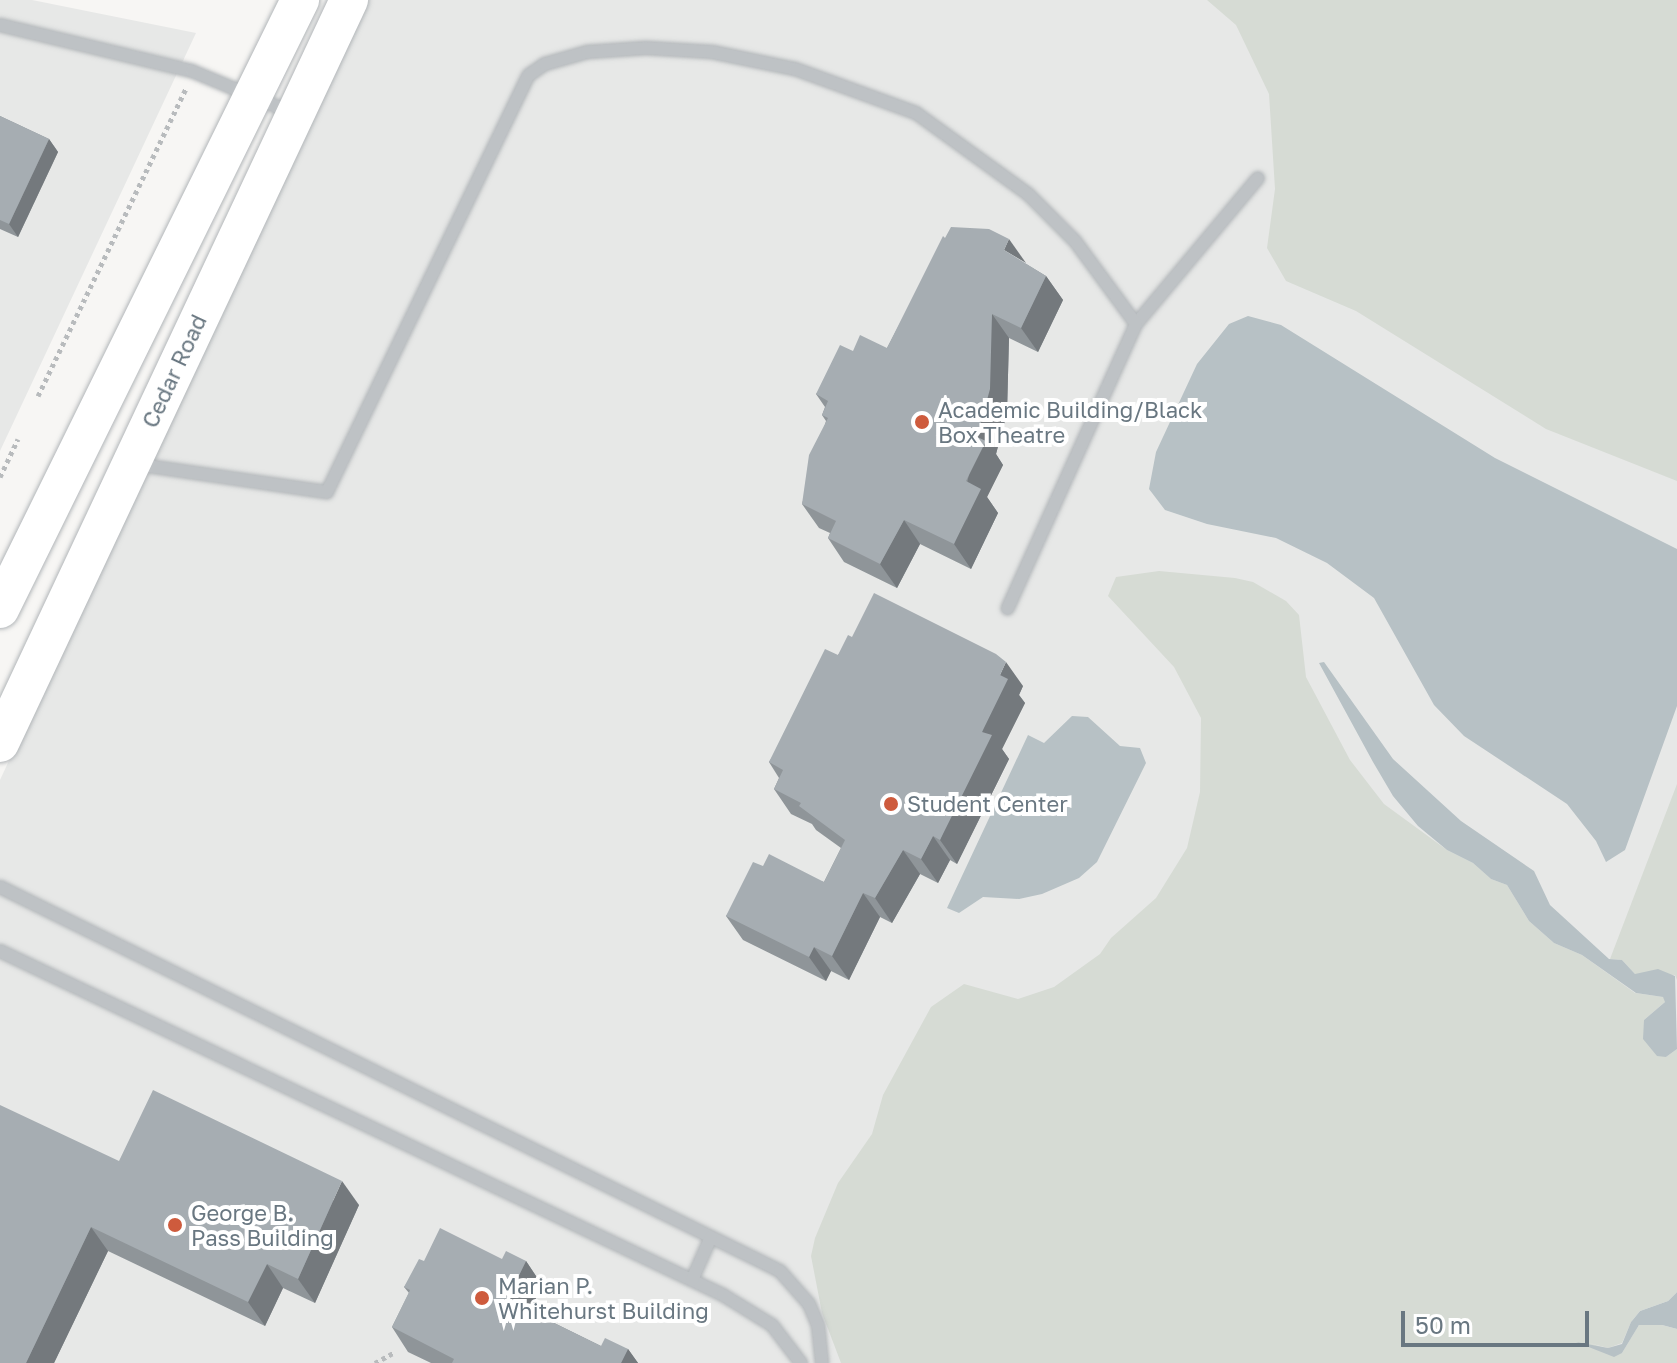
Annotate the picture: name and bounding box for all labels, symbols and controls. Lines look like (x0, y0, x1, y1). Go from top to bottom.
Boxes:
street label: Cedar Road (136, 310, 212, 432)
place label: Academic Building/Black Box Theatre (938, 396, 1203, 448)
marker: Academic Building/Black Box Theatre (913, 413, 931, 431)
place label: Student Center (907, 791, 1068, 817)
marker: Student Center (882, 795, 900, 813)
place label: George B. Pass Building (191, 1199, 334, 1250)
marker: George B. Pass Building (166, 1216, 184, 1234)
place label: Marian P. Whitehurst Building (498, 1272, 709, 1324)
marker: Marian P. Whitehurst Building (473, 1289, 491, 1307)
scale bar (1405, 1295, 1593, 1345)
text: 50 m (1415, 1310, 1471, 1339)

